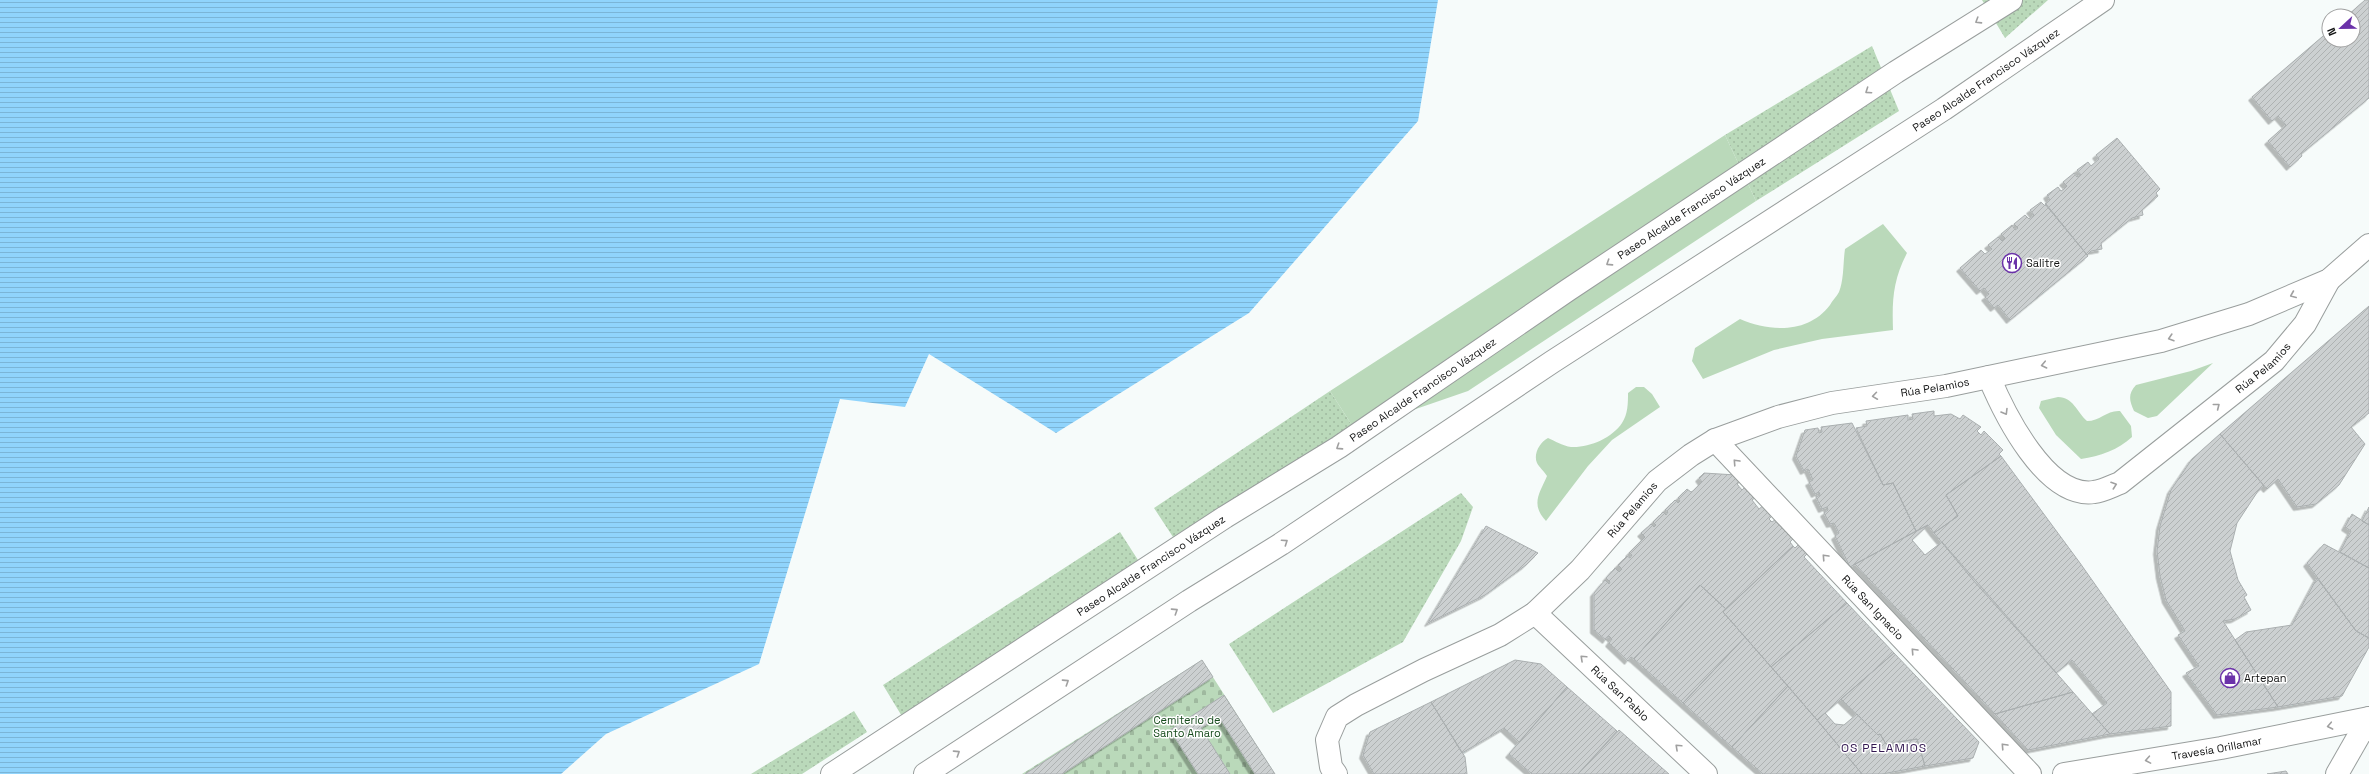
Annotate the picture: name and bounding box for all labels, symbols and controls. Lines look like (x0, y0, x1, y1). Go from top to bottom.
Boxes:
north arrow (2321, 8, 2361, 48)
one-way arrow (1975, 16, 1982, 23)
street label: Paseo Alcalde Francisco Vázquez (1910, 25, 2062, 135)
text: N (2324, 26, 2340, 38)
one-way arrow (1866, 86, 1873, 93)
street label: Paseo Alcalde Francisco Vázquez (1615, 154, 1768, 262)
restaurant icon: Salitre (2001, 252, 2023, 274)
place label: Salitre (2026, 256, 2060, 270)
one-way arrow (1606, 259, 1613, 266)
one-way arrow (2290, 290, 2297, 298)
one-way arrow (2168, 333, 2175, 342)
street label: Paseo Alcalde Francisco Vázquez (1347, 334, 1499, 445)
street label: Rúa Pelamios (2232, 339, 2294, 396)
one-way arrow (2041, 361, 2047, 369)
street label: Rúa Pelamios (1900, 374, 1971, 400)
one-way arrow (1872, 391, 1878, 400)
one-way arrow (2212, 404, 2220, 411)
one-way arrow (2000, 408, 2007, 415)
one-way arrow (1336, 442, 1343, 450)
one-way arrow (1733, 459, 1741, 467)
street label: Rúa Pelamios (1604, 479, 1660, 541)
one-way arrow (2110, 481, 2117, 490)
street label: Paseo Alcalde Francisco Vázquez (1074, 512, 1228, 619)
one-way arrow (1281, 539, 1288, 546)
one-way arrow (1822, 554, 1830, 562)
street label: Rúa San Ignacio (1839, 572, 1907, 643)
one-way arrow (1171, 608, 1178, 616)
one-way arrow (1912, 648, 1919, 656)
one-way arrow (1580, 655, 1588, 663)
street label: Rúa San Pablo (1588, 662, 1652, 724)
shop icon: Artepan (2219, 667, 2241, 689)
place label: Artepan (2244, 671, 2287, 685)
one-way arrow (1062, 679, 1069, 687)
park label: Cemiterio de Santo Amaro (1153, 713, 1221, 740)
one-way arrow (2327, 721, 2334, 730)
street label: Travesía Orillamar (2171, 733, 2263, 763)
district label: OS PELAMIOS (1841, 740, 1927, 756)
one-way arrow (2001, 743, 2008, 751)
one-way arrow (1675, 744, 1683, 752)
one-way arrow (953, 750, 960, 758)
one-way arrow (2145, 755, 2151, 764)

